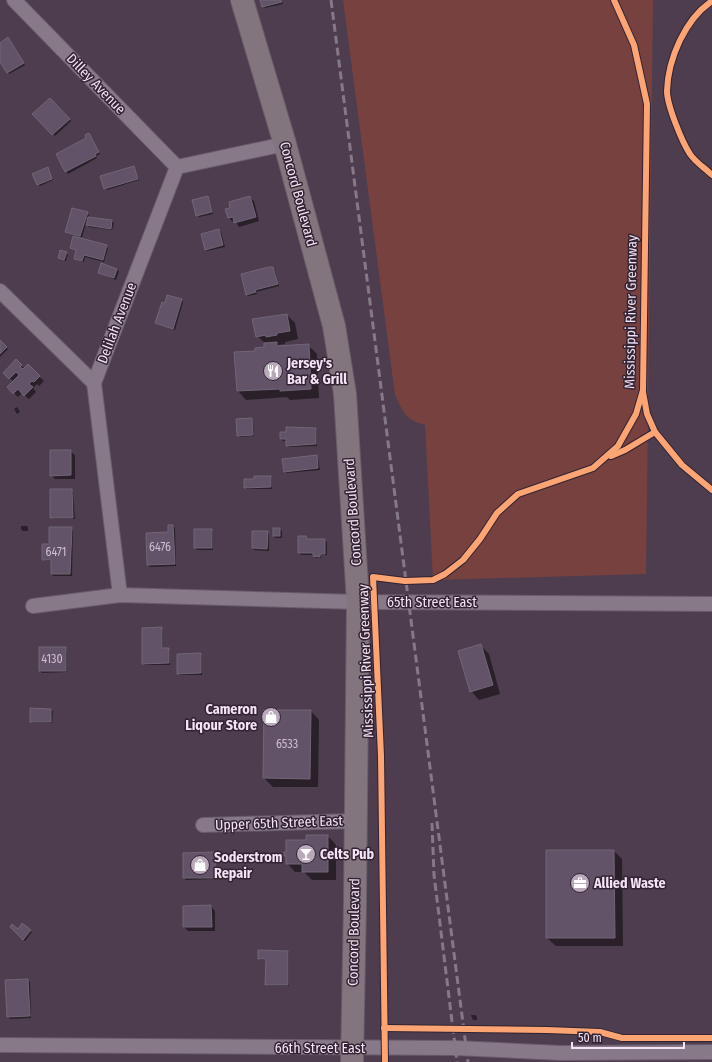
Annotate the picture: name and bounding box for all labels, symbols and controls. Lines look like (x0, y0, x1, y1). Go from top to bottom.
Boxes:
street label: Dilley Avenue (63, 50, 129, 118)
street label: Concord Boulevard (276, 140, 320, 248)
street label: Mississippi River Greenway (621, 234, 641, 389)
street label: Delilah Avenue (94, 280, 140, 366)
place label: Jersey's Bar & Grill (286, 355, 347, 388)
restaurant icon: Jersey's Bar & Grill (262, 360, 284, 382)
street label: Concord Boulevard (341, 458, 365, 566)
house number: 6476 (149, 540, 171, 554)
house number: 6471 (46, 545, 66, 559)
street label: Mississippi River Greenway (355, 583, 377, 738)
street label: 65th Street East (387, 594, 477, 611)
house number: 4130 (41, 652, 63, 666)
place label: Cameron Liqour Store (185, 701, 257, 734)
shop icon: Cameron Liqour Store (260, 706, 282, 728)
house number: 6533 (276, 737, 298, 751)
street label: Upper 65th Street East (215, 812, 344, 834)
bar icon: Celts Pub (295, 843, 317, 865)
place label: Celts Pub (320, 846, 375, 863)
place label: Soderstrom Repair (214, 849, 283, 882)
shop icon: Soderstrom Repair (189, 854, 211, 876)
office icon: Allied Waste (569, 872, 591, 894)
place label: Allied Waste (593, 875, 666, 892)
street label: Concord Boulevard (345, 878, 363, 986)
scale bar (572, 1024, 684, 1050)
text: 50 m (578, 1031, 602, 1045)
street label: 66th Street East (275, 1040, 366, 1057)

